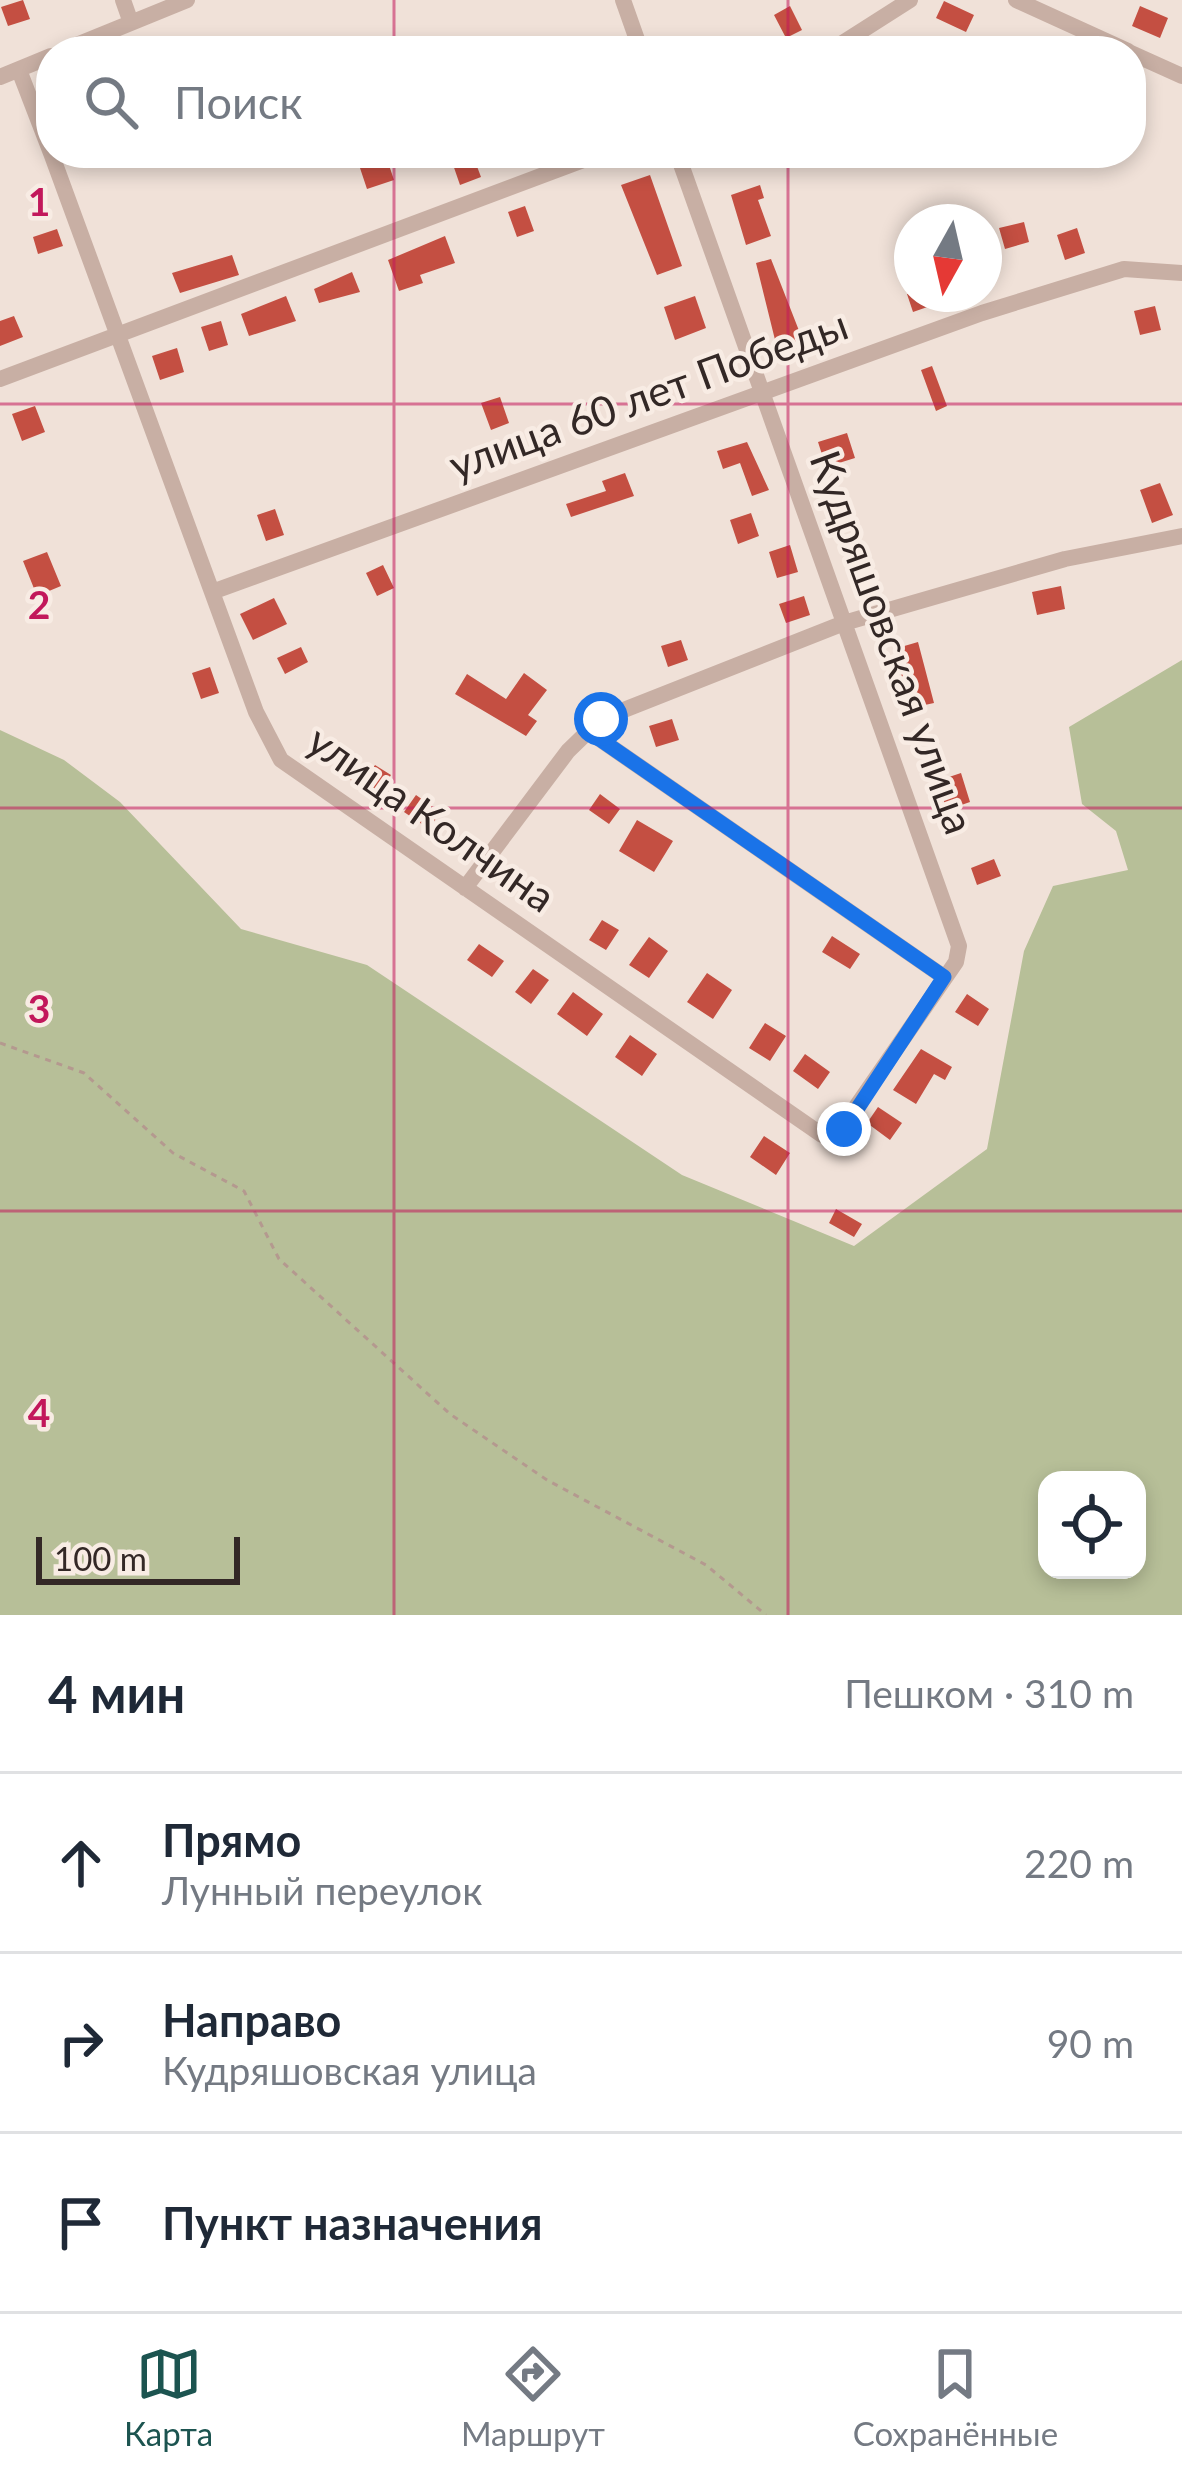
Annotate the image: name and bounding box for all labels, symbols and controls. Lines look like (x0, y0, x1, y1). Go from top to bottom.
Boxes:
search box (36, 36, 1146, 168)
icon: search (78, 69, 144, 135)
text: Поиск (174, 75, 303, 129)
text: 1 (28, 178, 50, 224)
north arrow (894, 204, 1002, 312)
street label: улица 60 лет Победы (442, 299, 854, 489)
street label: Кудряшовская улица (800, 444, 986, 840)
text: 2 (28, 581, 50, 627)
route start (574, 692, 628, 746)
street label: улица Колчина (299, 714, 565, 922)
text: 3 (28, 985, 50, 1031)
route end (817, 1102, 871, 1156)
text: 4 (28, 1389, 50, 1435)
map controls (1038, 1471, 1146, 1579)
button: locate (1038, 1471, 1146, 1579)
scale bar (36, 1531, 240, 1584)
text: 100 m (54, 1538, 147, 1578)
text: 4 мин (48, 1663, 185, 1724)
text: Пешком · 310 m (844, 1670, 1134, 1716)
text: Прямо (162, 1813, 301, 1867)
icon: ahead (48, 1830, 114, 1896)
text: 220 m (1024, 1840, 1134, 1886)
text: Лунный переулок (162, 1867, 482, 1913)
text: Направо (162, 1993, 341, 2047)
icon: right (48, 2010, 114, 2076)
text: 90 m (1047, 2020, 1134, 2066)
text: Кудряшовская улица (162, 2047, 537, 2093)
icon: arrive (48, 2190, 114, 2256)
text: Пункт назначения (162, 2196, 543, 2250)
tab: Карта (124, 2341, 213, 2453)
tab: Маршрут (461, 2341, 605, 2453)
tab: Сохранённые (853, 2341, 1058, 2453)

